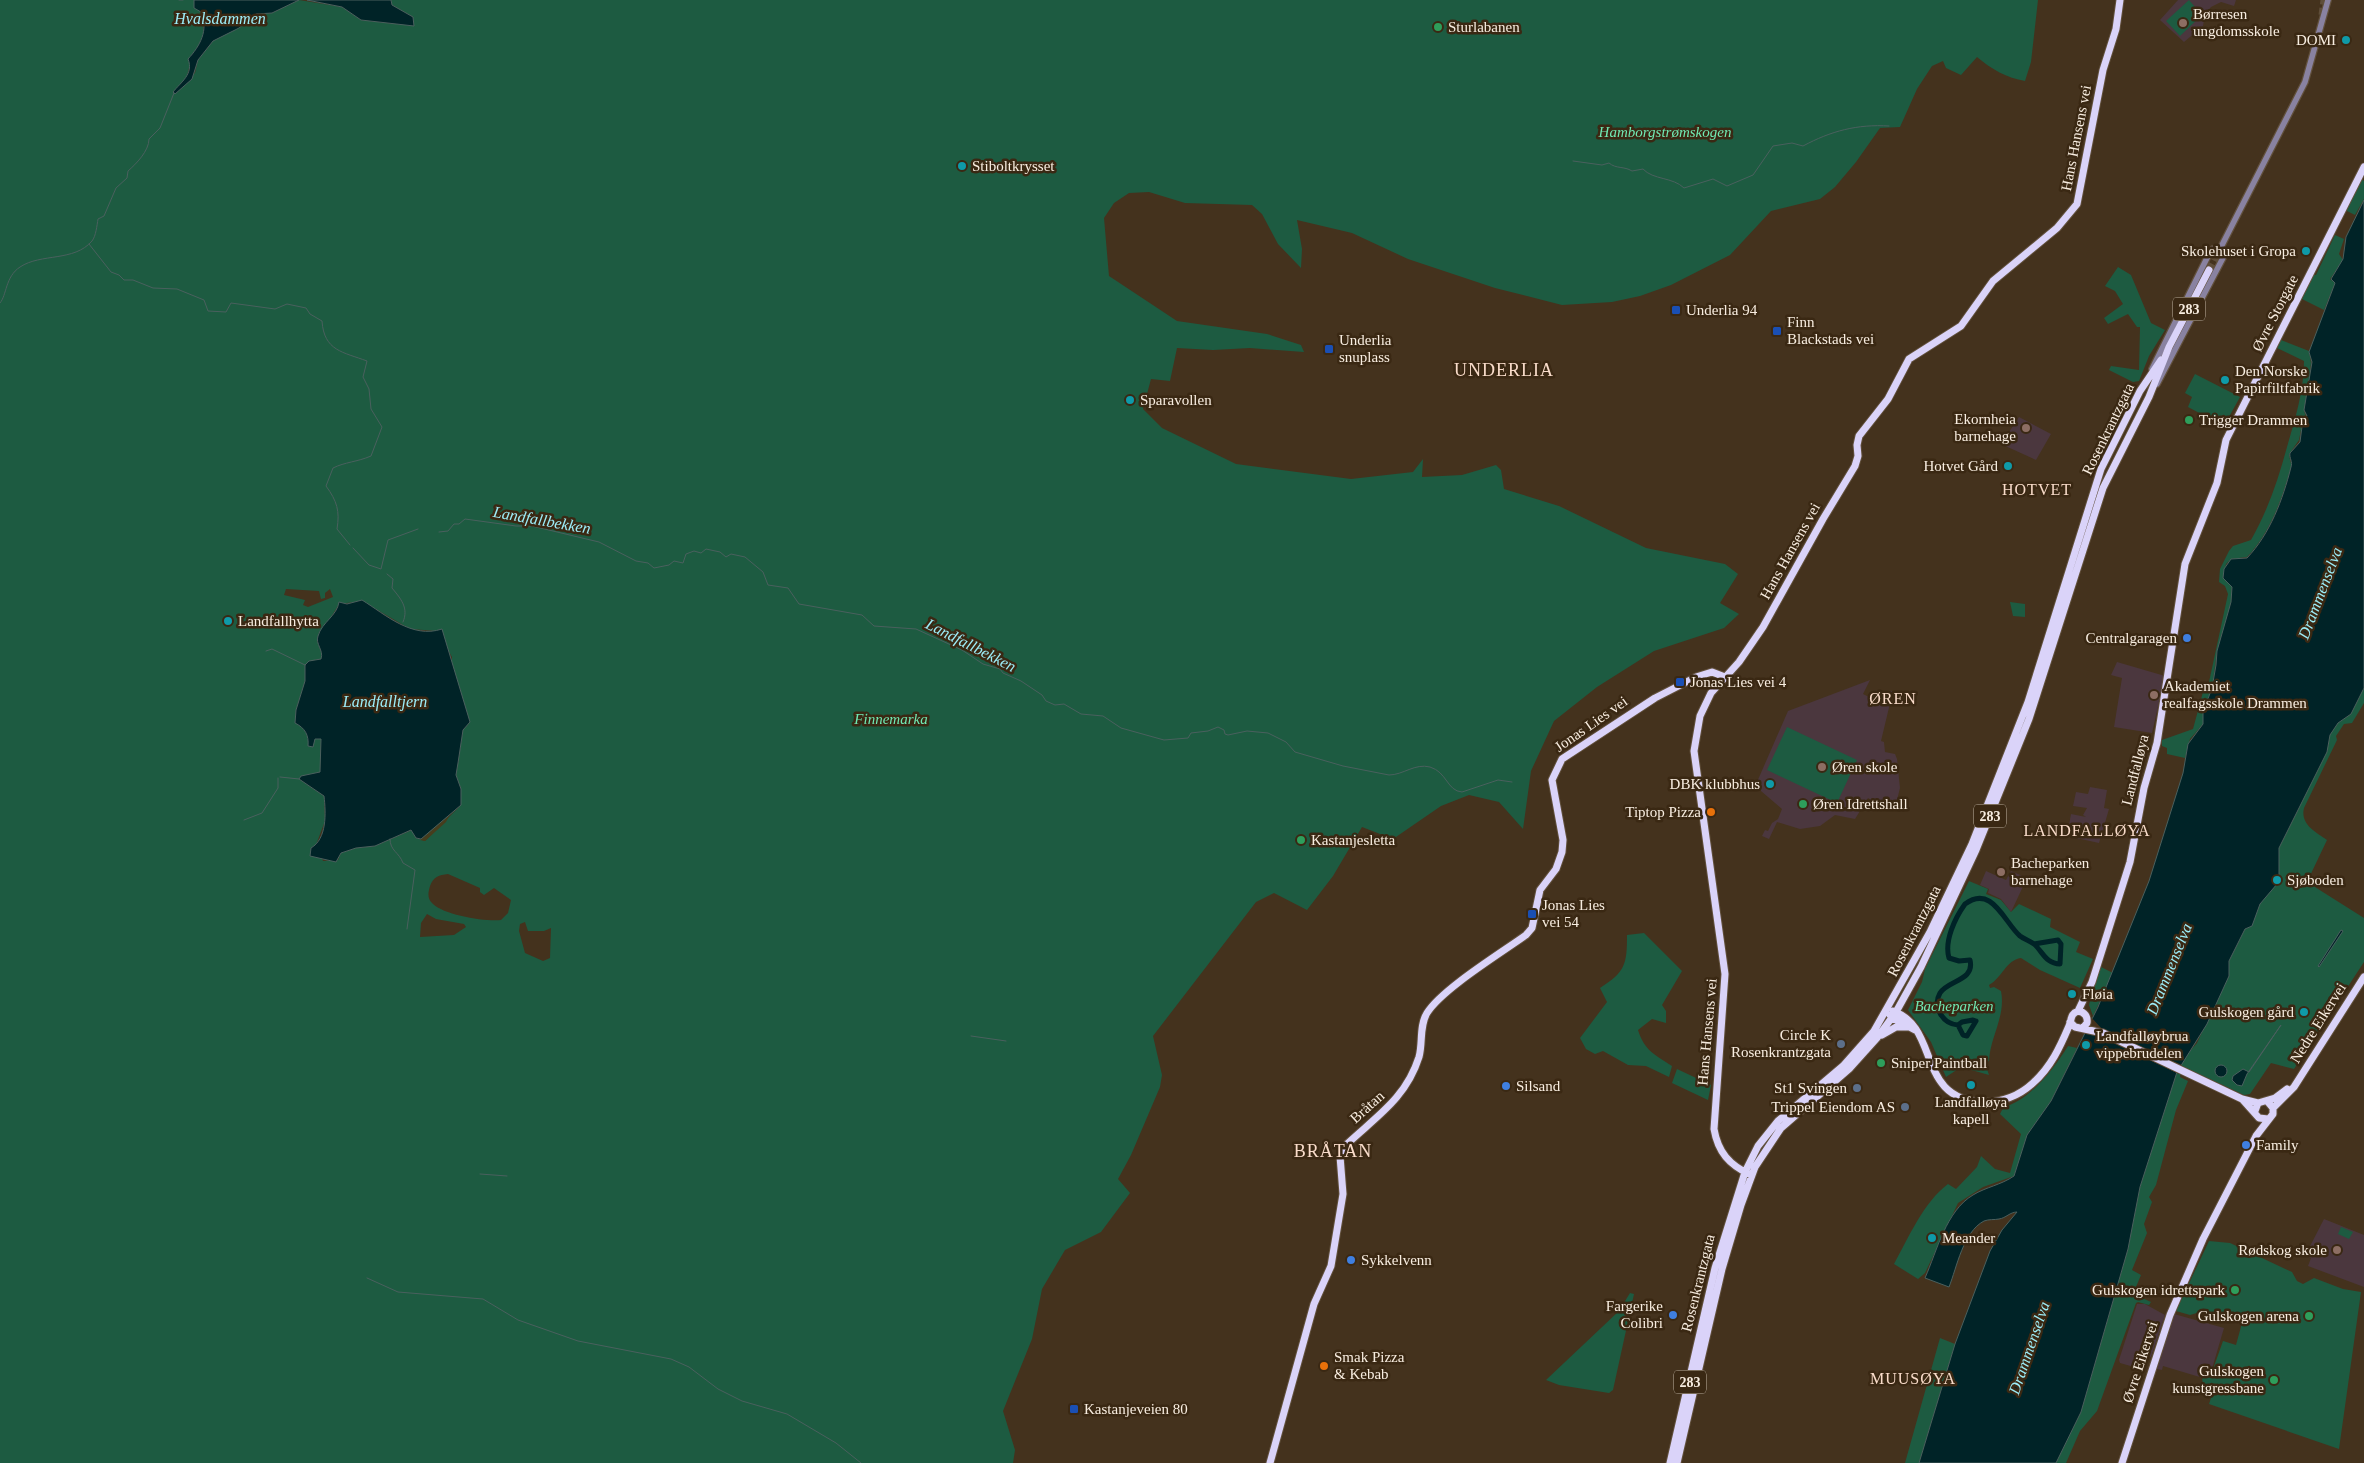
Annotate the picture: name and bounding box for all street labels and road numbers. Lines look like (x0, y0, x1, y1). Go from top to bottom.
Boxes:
street label: Hans Hansens vei (2058, 84, 2094, 192)
street label: Øvre Storgate (2249, 272, 2301, 354)
road number: 283 (2173, 298, 2205, 320)
street label: Rosenkrantzgata (2079, 380, 2137, 477)
street label: Hans Hansens vei (1757, 500, 1823, 602)
street label: Jonas Lies vei (1552, 693, 1630, 755)
street label: Landfalløya (2118, 733, 2152, 807)
road number: 283 (1974, 804, 2006, 828)
street label: Rosenkrantzgata (1884, 883, 1944, 979)
street label: Hans Hansens vei (1694, 978, 1720, 1086)
street label: Nedre Eikervei (2287, 980, 2349, 1066)
street label: Bråtan (1347, 1087, 1388, 1126)
street label: Rosenkrantzgata (1678, 1232, 1718, 1333)
street label: Øvre Eikervei (2119, 1319, 2161, 1405)
road number: 283 (1674, 1370, 1706, 1394)

